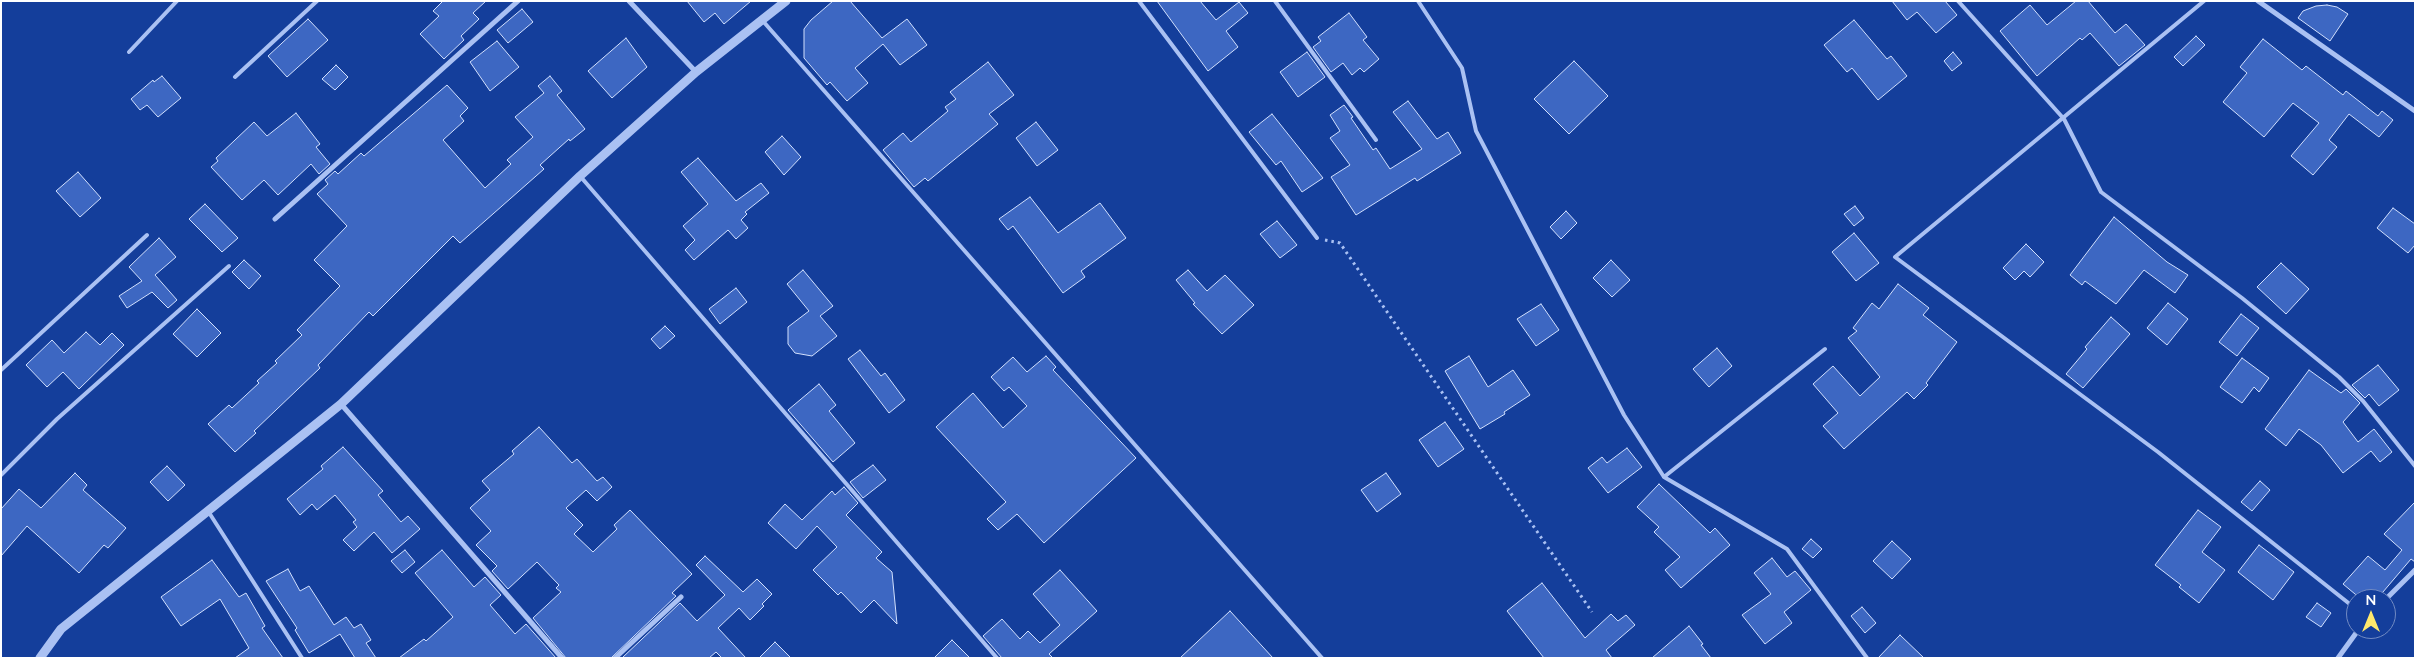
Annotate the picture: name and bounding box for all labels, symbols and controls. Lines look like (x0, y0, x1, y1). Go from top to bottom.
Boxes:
north arrow (2346, 589, 2396, 639)
text: N (2366, 591, 2376, 608)

